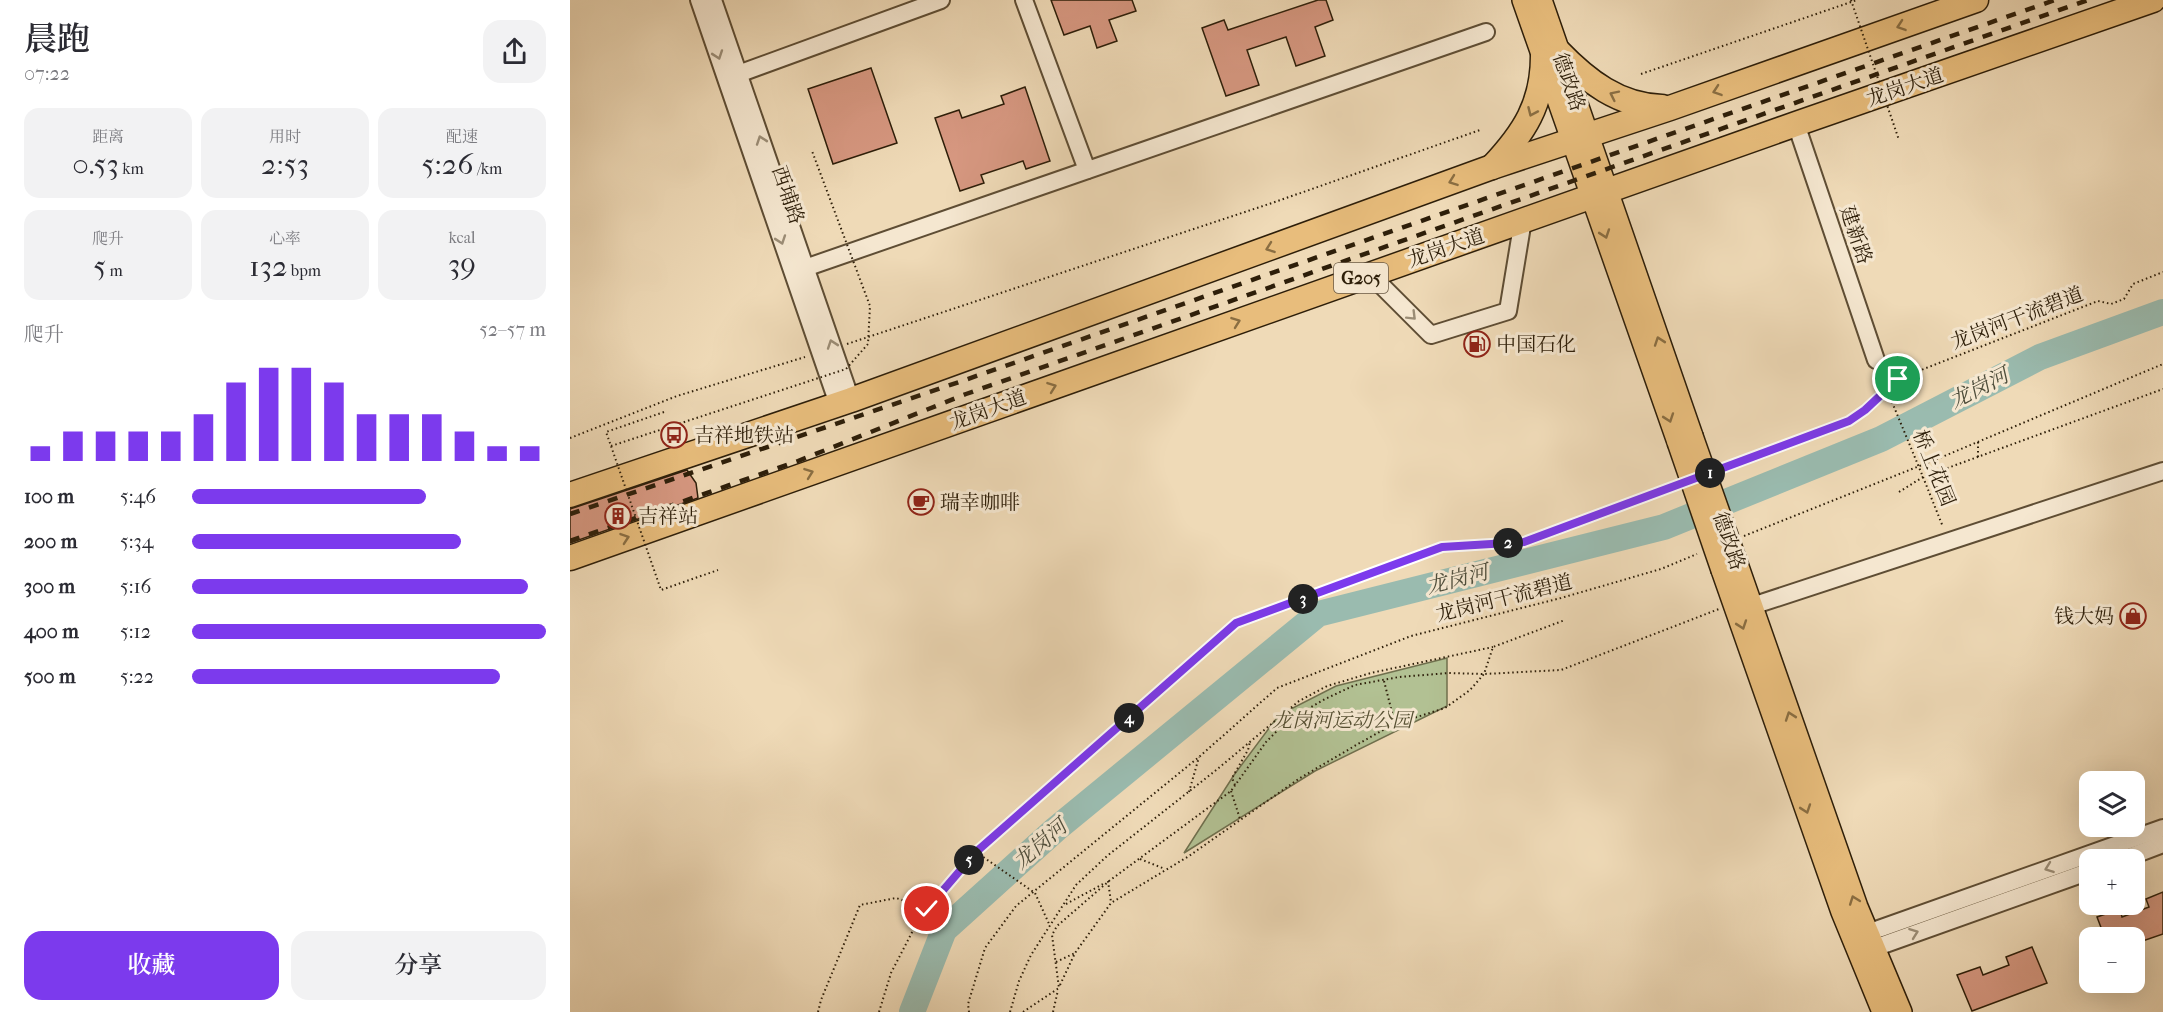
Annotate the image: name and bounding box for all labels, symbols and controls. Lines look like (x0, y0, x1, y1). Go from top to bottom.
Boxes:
one-way arrow (1896, 19, 1907, 32)
text: 晨跑 (24, 20, 90, 59)
button: share (483, 20, 546, 83)
one-way arrow (710, 49, 723, 60)
street label: 德政路 (1548, 50, 1590, 114)
text: 07:22 (24, 62, 70, 85)
street label: 龙岗大道 (1863, 63, 1947, 111)
one-way arrow (1712, 84, 1723, 97)
one-way arrow (1609, 90, 1620, 102)
one-way arrow (1527, 106, 1539, 117)
text: 距离 (92, 127, 124, 146)
text: 用时 (269, 127, 301, 146)
text: 配速 (446, 127, 478, 146)
one-way arrow (756, 135, 769, 146)
text: 0.53 (72, 147, 119, 182)
text: 2:53 (261, 147, 309, 182)
text: 5:26 (422, 147, 474, 182)
text: km (119, 159, 144, 178)
text: /km (474, 159, 502, 178)
street label: 西埔路 (767, 163, 809, 227)
one-way arrow (1448, 174, 1459, 187)
street label: 建新路 (1835, 203, 1877, 267)
street label: 龙岗大道 (1404, 224, 1488, 272)
text: kcal (449, 228, 475, 247)
one-way arrow (1597, 228, 1610, 239)
text: 爬升 (92, 229, 124, 248)
text: 心率 (269, 229, 301, 248)
one-way arrow (774, 234, 787, 245)
one-way arrow (1265, 240, 1276, 253)
text: 39 (448, 247, 476, 282)
text: 5 (93, 249, 106, 284)
text: 132 (249, 249, 287, 284)
text: m (106, 261, 123, 280)
text: bpm (287, 261, 321, 280)
road number: G205 (1334, 263, 1388, 293)
street label: 龙岗河干流碧道 (1948, 282, 2086, 354)
one-way arrow (1404, 308, 1415, 319)
one-way arrow (1230, 316, 1241, 329)
text: 52–57 m (479, 318, 546, 341)
text: 爬升 (24, 323, 64, 346)
fuel station icon: 中国石化 (1462, 329, 1492, 359)
place label: 中国石化 (1496, 333, 1576, 356)
one-way arrow (1654, 336, 1667, 347)
one-way arrow (826, 339, 839, 350)
pin (1872, 353, 1923, 404)
water label: 龙岗河 (1945, 361, 2016, 413)
icon: arrive (1881, 362, 1914, 395)
one-way arrow (1046, 382, 1057, 395)
street label: 龙岗大道 (946, 386, 1030, 434)
one-way arrow (1662, 412, 1675, 423)
bus stop icon: 吉祥地铁站 (659, 420, 689, 450)
place label: 吉祥地铁站 (694, 424, 794, 447)
street label: 桥上花园 (1908, 427, 1960, 509)
pin: 1 (1695, 458, 1725, 488)
text: 1 (1707, 463, 1713, 482)
one-way arrow (803, 468, 814, 481)
text: 100 m (24, 485, 74, 508)
text: 5:46 (120, 485, 156, 508)
cafe icon: 瑞幸咖啡 (906, 487, 936, 517)
place label: 瑞幸咖啡 (940, 491, 1020, 514)
building icon: 吉祥站 (603, 501, 633, 531)
place label: 吉祥站 (638, 505, 698, 528)
street label: 德政路 (1708, 509, 1750, 573)
pin: 2 (1493, 528, 1523, 558)
text: 200 m (24, 530, 77, 553)
text: 5:34 (120, 530, 154, 553)
one-way arrow (619, 533, 630, 546)
text: 2 (1504, 533, 1512, 552)
water label: 龙岗河 (1424, 559, 1494, 598)
street label: 龙岗河干流碧道 (1433, 570, 1575, 626)
text: 300 m (24, 575, 75, 598)
text: 5:16 (120, 575, 151, 598)
pin: 3 (1288, 584, 1318, 614)
text: 3 (1300, 589, 1306, 608)
shop icon: 钱大妈 (2118, 601, 2148, 631)
place label: 钱大妈 (2054, 605, 2114, 628)
one-way arrow (1734, 619, 1747, 630)
text: 400 m (24, 620, 79, 643)
text: 5:12 (120, 620, 151, 643)
text: 500 m (24, 665, 76, 688)
text: 5:22 (120, 665, 154, 688)
pin: 4 (1114, 703, 1144, 733)
text: 4 (1124, 708, 1134, 727)
park label: 龙岗河运动公园 (1272, 709, 1415, 732)
one-way arrow (1784, 711, 1797, 722)
map controls (2079, 771, 2145, 993)
button: layers (2079, 771, 2145, 837)
one-way arrow (1799, 803, 1812, 814)
water label: 龙岗河 (1008, 812, 1075, 874)
pin: 5 (954, 845, 984, 875)
button: + (2079, 849, 2145, 915)
text: 5 (966, 850, 972, 869)
one-way arrow (2044, 861, 2054, 874)
pin (901, 883, 952, 934)
icon: check (910, 892, 943, 925)
one-way arrow (1849, 895, 1862, 906)
button: − (2079, 927, 2145, 993)
one-way arrow (1908, 928, 1919, 941)
button: 收藏 (24, 931, 279, 1000)
button: 分享 (291, 931, 546, 1000)

